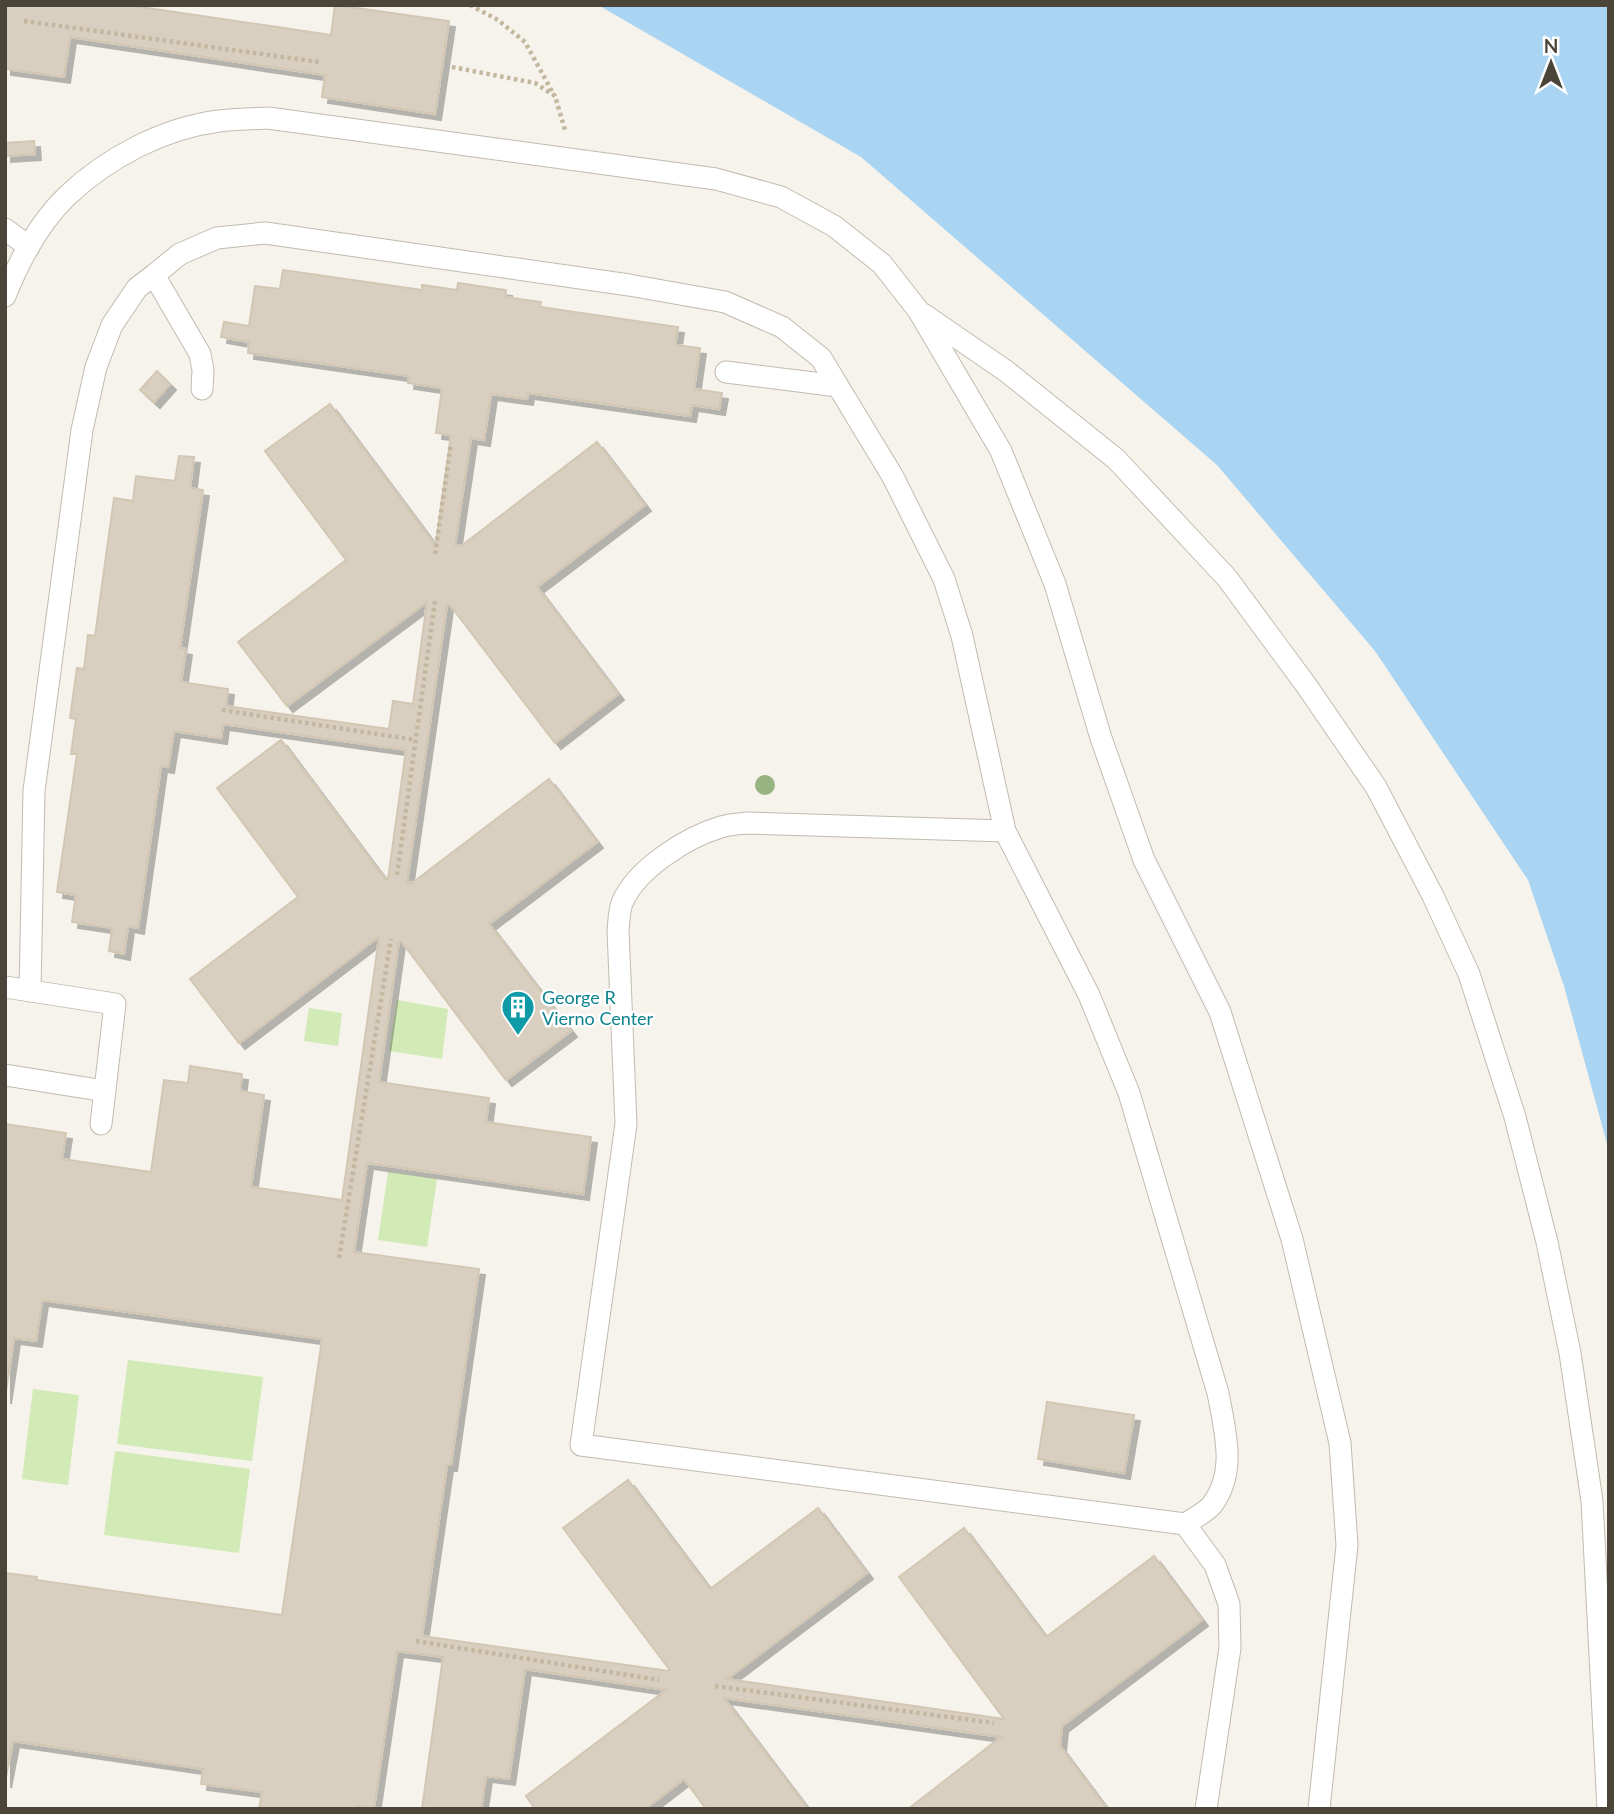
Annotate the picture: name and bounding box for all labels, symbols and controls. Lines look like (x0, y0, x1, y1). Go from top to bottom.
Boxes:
north arrow (1516, 28, 1586, 98)
text: N (1544, 34, 1558, 57)
place label: George R Vierno Center (542, 986, 654, 1029)
building icon: George R Vierno Center (499, 988, 537, 1037)

